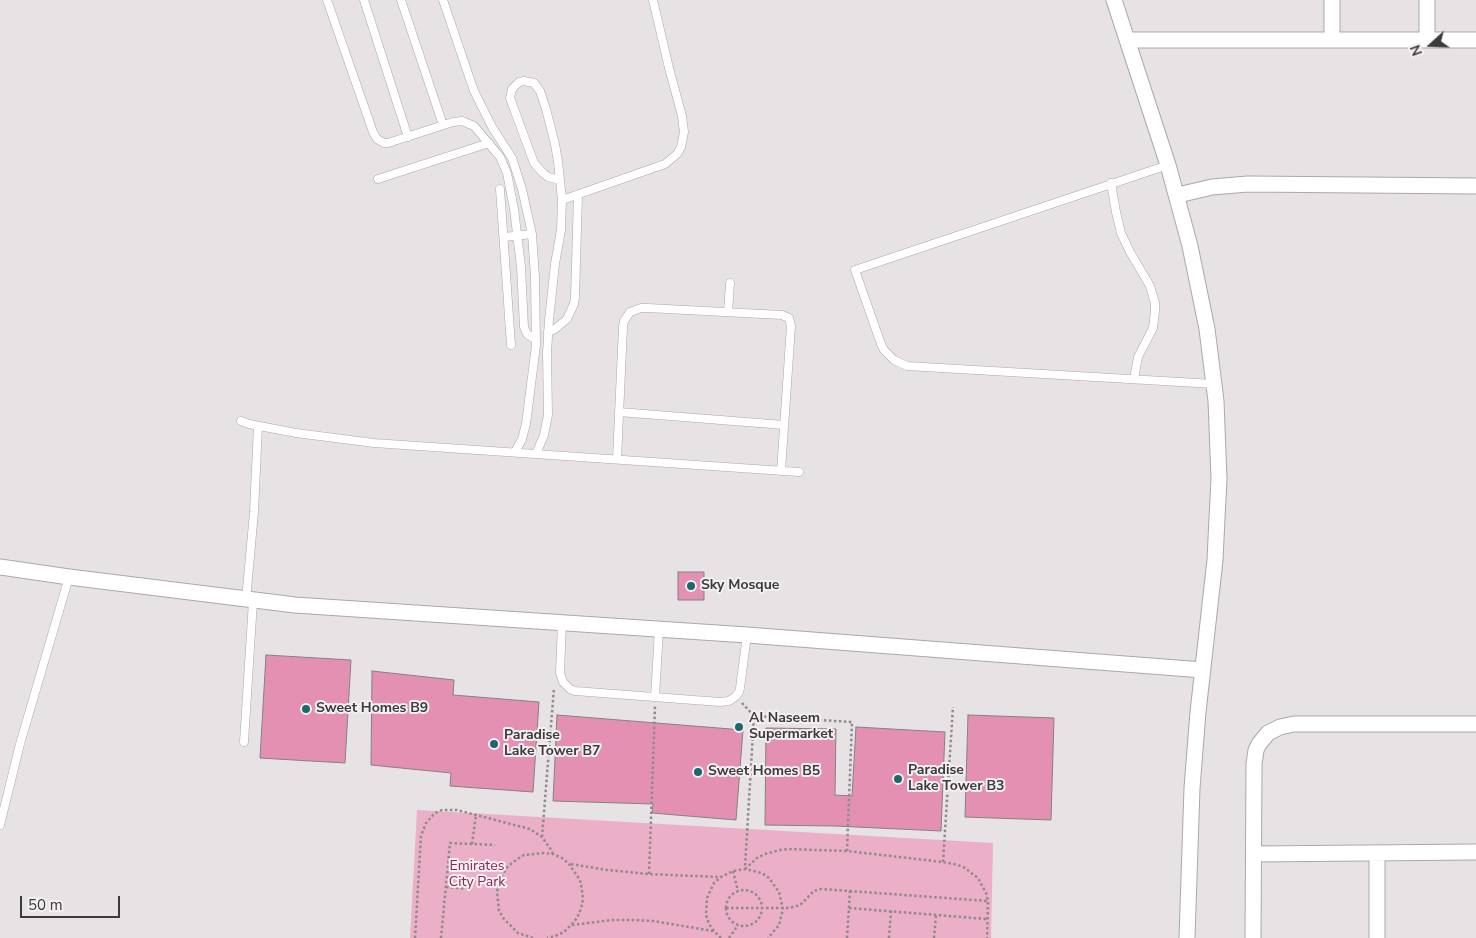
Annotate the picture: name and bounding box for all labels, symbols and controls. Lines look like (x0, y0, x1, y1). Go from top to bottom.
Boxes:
north arrow (1406, 20, 1456, 70)
text: N (1406, 42, 1427, 58)
place label: Sky Mosque (701, 578, 779, 594)
marker: Sky Mosque (685, 580, 697, 592)
place label: Sweet Homes B9 (316, 701, 428, 717)
marker: Sweet Homes B9 (300, 703, 312, 715)
place label: Al Naseem Supermarket (749, 711, 833, 744)
marker: Al Naseem Supermarket (733, 721, 745, 733)
place label: Paradise Lake Tower B7 (504, 728, 600, 760)
marker: Paradise Lake Tower B7 (488, 738, 500, 750)
place label: Paradise Lake Tower B3 (908, 763, 1004, 796)
place label: Sweet Homes B5 (708, 764, 820, 780)
marker: Sweet Homes B5 (692, 766, 704, 778)
marker: Paradise Lake Tower B3 (892, 773, 904, 785)
park label: Emirates City Park (449, 859, 505, 892)
scale bar (22, 886, 122, 918)
text: 50 m (28, 895, 63, 915)

